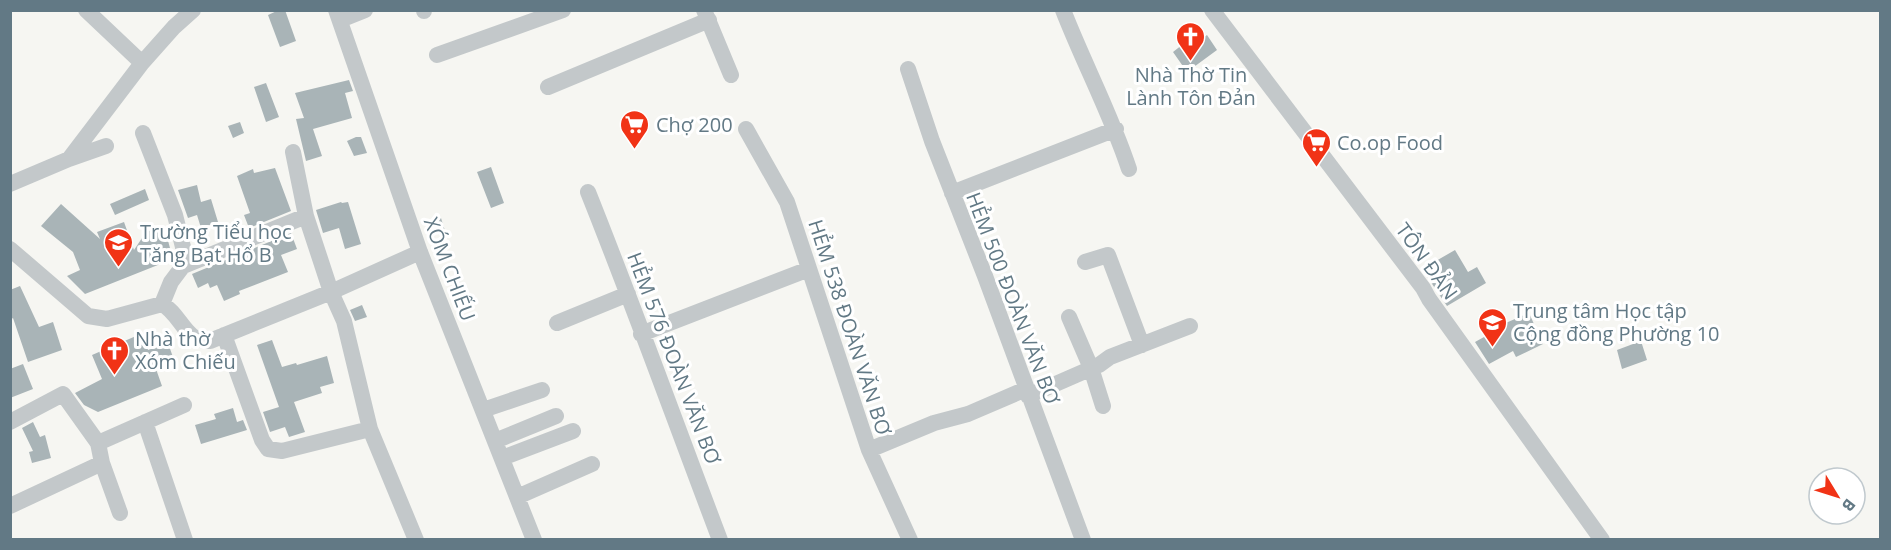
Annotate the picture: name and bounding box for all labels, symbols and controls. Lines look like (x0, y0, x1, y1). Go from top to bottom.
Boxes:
church icon: Nhà Thờ Tin Lành Tôn Đản (1175, 20, 1207, 62)
place label: Nhà Thờ Tin Lành Tôn Đản (1126, 61, 1256, 111)
supermarket icon: Chợ 200 (619, 108, 651, 150)
place label: Chợ 200 (656, 111, 733, 138)
supermarket icon: Co.op Food (1300, 126, 1332, 168)
place label: Co.op Food (1337, 129, 1443, 156)
street label: HẺM 500 ĐOÀN VĂN BƠ (960, 188, 1066, 408)
street label: XÓM CHIẾU (418, 213, 482, 325)
street label: HẺM 538 ĐOÀN VĂN BƠ (802, 216, 898, 438)
street label: TÔN ĐẢN (1390, 217, 1464, 305)
place label: Trường Tiểu học Tăng Bạt Hổ B (140, 218, 292, 268)
school or university icon: Trường Tiểu học Tăng Bạt Hổ B (103, 226, 135, 268)
street label: HẺM 576 ĐOÀN VĂN BƠ (621, 248, 727, 468)
place label: Trung tâm Học tập Cộng đồng Phường 10 (1513, 297, 1720, 347)
school or university icon: Trung tâm Học tập Cộng đồng Phường 10 (1476, 306, 1508, 348)
place label: Nhà thờ Xóm Chiếu (135, 325, 236, 375)
church icon: Nhà thờ Xóm Chiếu (98, 334, 130, 376)
north arrow (1807, 466, 1867, 526)
text: B (1837, 494, 1861, 516)

